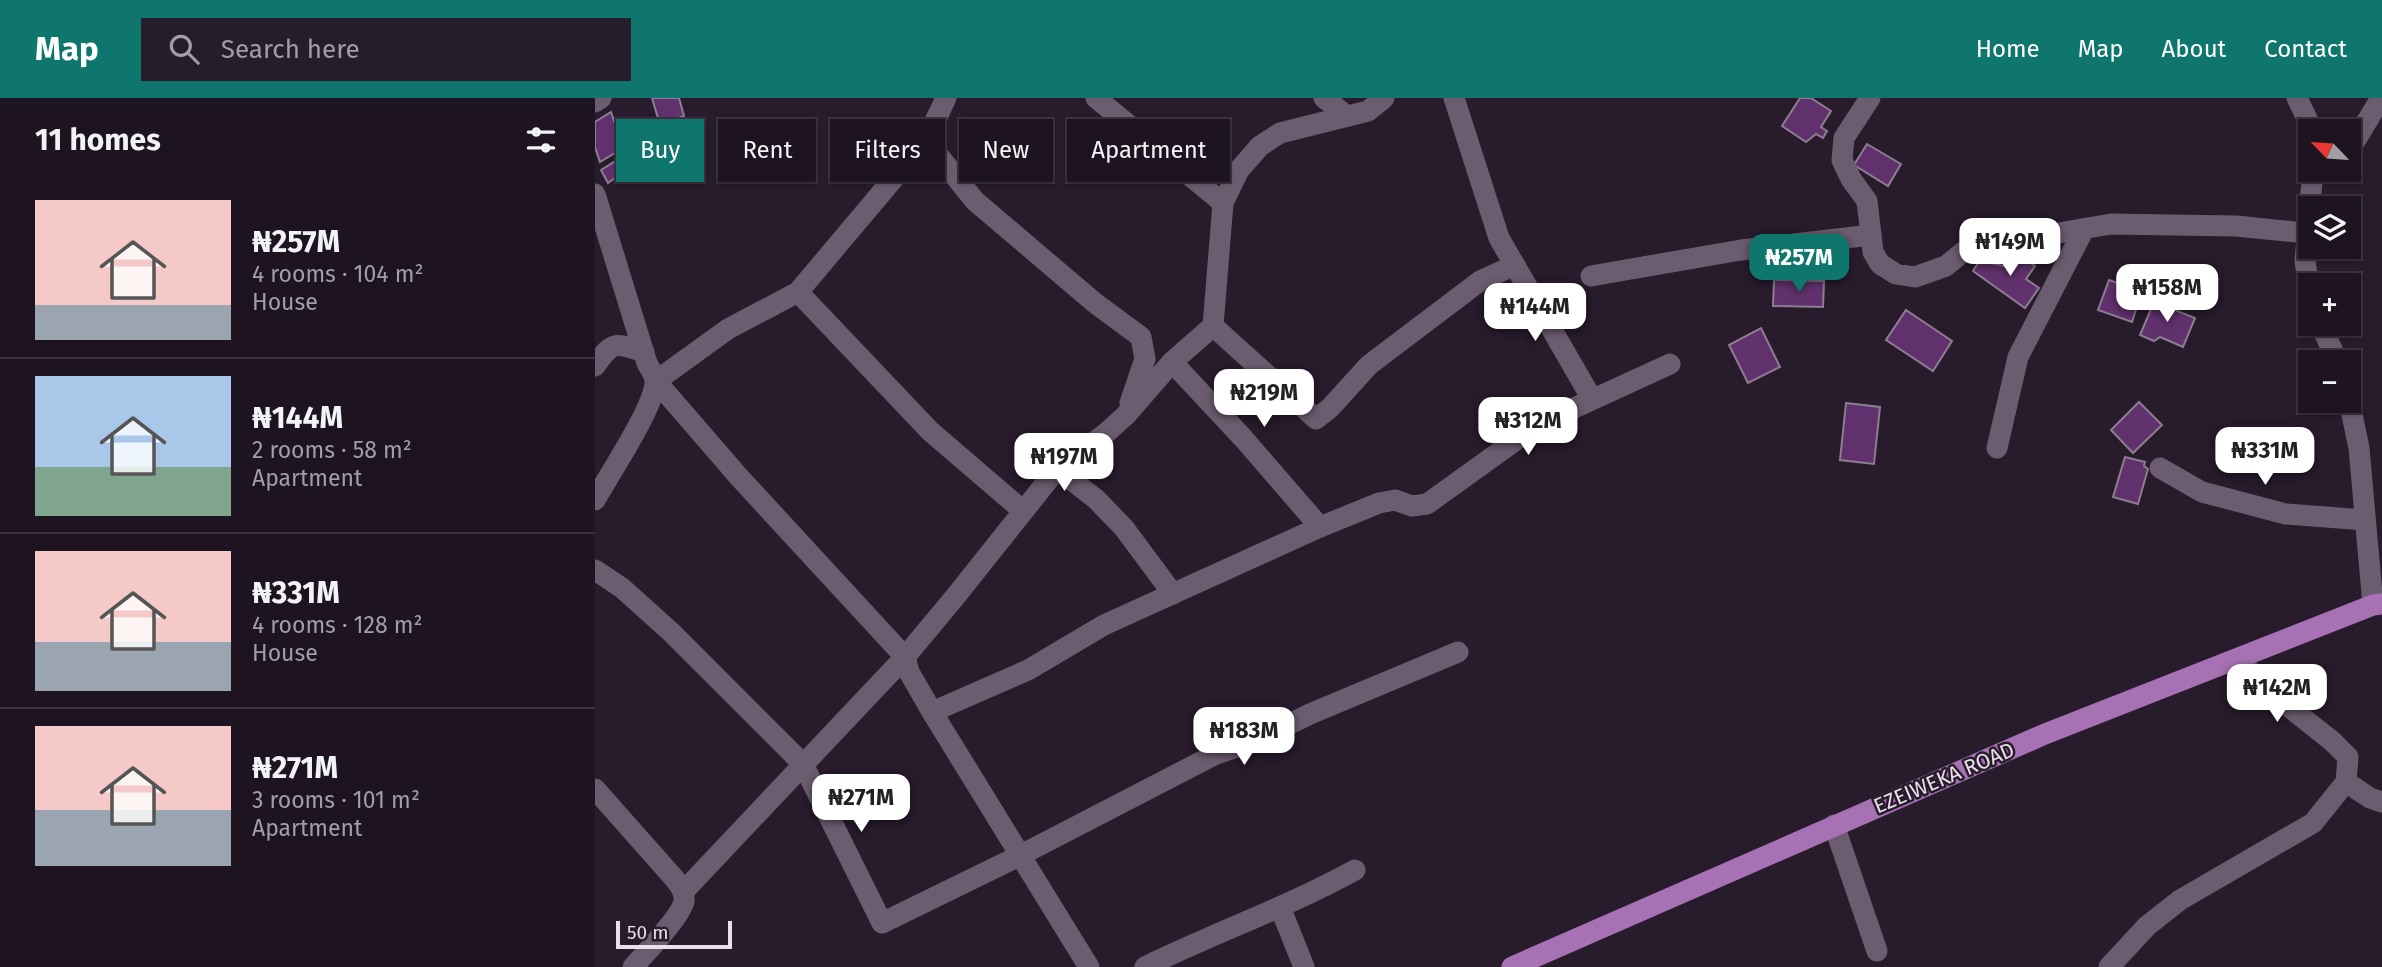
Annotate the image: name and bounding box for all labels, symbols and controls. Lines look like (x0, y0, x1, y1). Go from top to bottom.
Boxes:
search box (141, 18, 631, 81)
text: Map (35, 29, 99, 69)
icon: search (165, 30, 203, 68)
text: Search here (221, 34, 360, 65)
text: Home (1976, 35, 2040, 63)
text: Map (2078, 35, 2124, 63)
text: About (2162, 35, 2226, 63)
text: Contact (2264, 35, 2347, 63)
chip: Buy (616, 119, 704, 182)
chip: Rent (718, 119, 816, 182)
chip: Filters (830, 119, 945, 182)
chip: New (959, 119, 1053, 182)
chip: Apartment (1067, 119, 1230, 182)
north arrow (2298, 119, 2361, 182)
map controls (2298, 119, 2361, 413)
icon: filters (522, 121, 560, 159)
text: 11 homes (35, 122, 161, 158)
button: layers (2298, 196, 2361, 259)
pin: ₦149M (1961, 218, 2059, 278)
text: ₦257M (252, 224, 340, 260)
text: ₦149M (1975, 227, 2045, 255)
icon: home (91, 228, 175, 312)
pin: ₦257M (1750, 234, 1848, 294)
text: ₦257M (1765, 243, 1833, 271)
text: 4 rooms · 104 m² (252, 260, 423, 288)
pin: ₦158M (2118, 264, 2216, 324)
text: ₦158M (2132, 273, 2202, 301)
button: + (2298, 273, 2361, 336)
pin: ₦144M (1486, 284, 1584, 343)
text: House (252, 288, 318, 316)
text: ₦144M (1500, 292, 1570, 320)
button: − (2298, 350, 2361, 413)
pin: ₦219M (1215, 370, 1313, 429)
text: ₦219M (1230, 378, 1298, 406)
pin: ₦312M (1479, 398, 1577, 457)
text: ₦144M (252, 400, 343, 436)
icon: home (91, 404, 175, 488)
text: ₦312M (1494, 406, 1562, 434)
pin: ₦331M (2216, 428, 2314, 487)
pin: ₦197M (1015, 434, 1113, 493)
text: 2 rooms · 58 m² (252, 436, 412, 464)
text: ₦331M (2231, 436, 2299, 464)
text: ₦197M (1030, 442, 1098, 470)
text: Apartment (252, 464, 362, 492)
text: ₦331M (252, 575, 340, 611)
icon: home (91, 579, 175, 663)
text: 4 rooms · 128 m² (252, 611, 422, 639)
text: House (252, 639, 318, 667)
pin: ₦142M (2228, 664, 2326, 724)
text: ₦142M (2243, 673, 2311, 701)
pin: ₦183M (1195, 708, 1293, 767)
text: ₦183M (1209, 716, 1279, 744)
street label: EZEIWEKA ROAD (1870, 737, 2018, 819)
text: ₦271M (252, 750, 338, 786)
icon: home (91, 754, 175, 838)
pin: ₦271M (812, 774, 910, 834)
text: ₦271M (828, 783, 894, 811)
text: 3 rooms · 101 m² (252, 786, 420, 814)
text: Apartment (252, 814, 362, 842)
scale bar (616, 918, 731, 950)
text: 50 m (627, 921, 668, 944)

